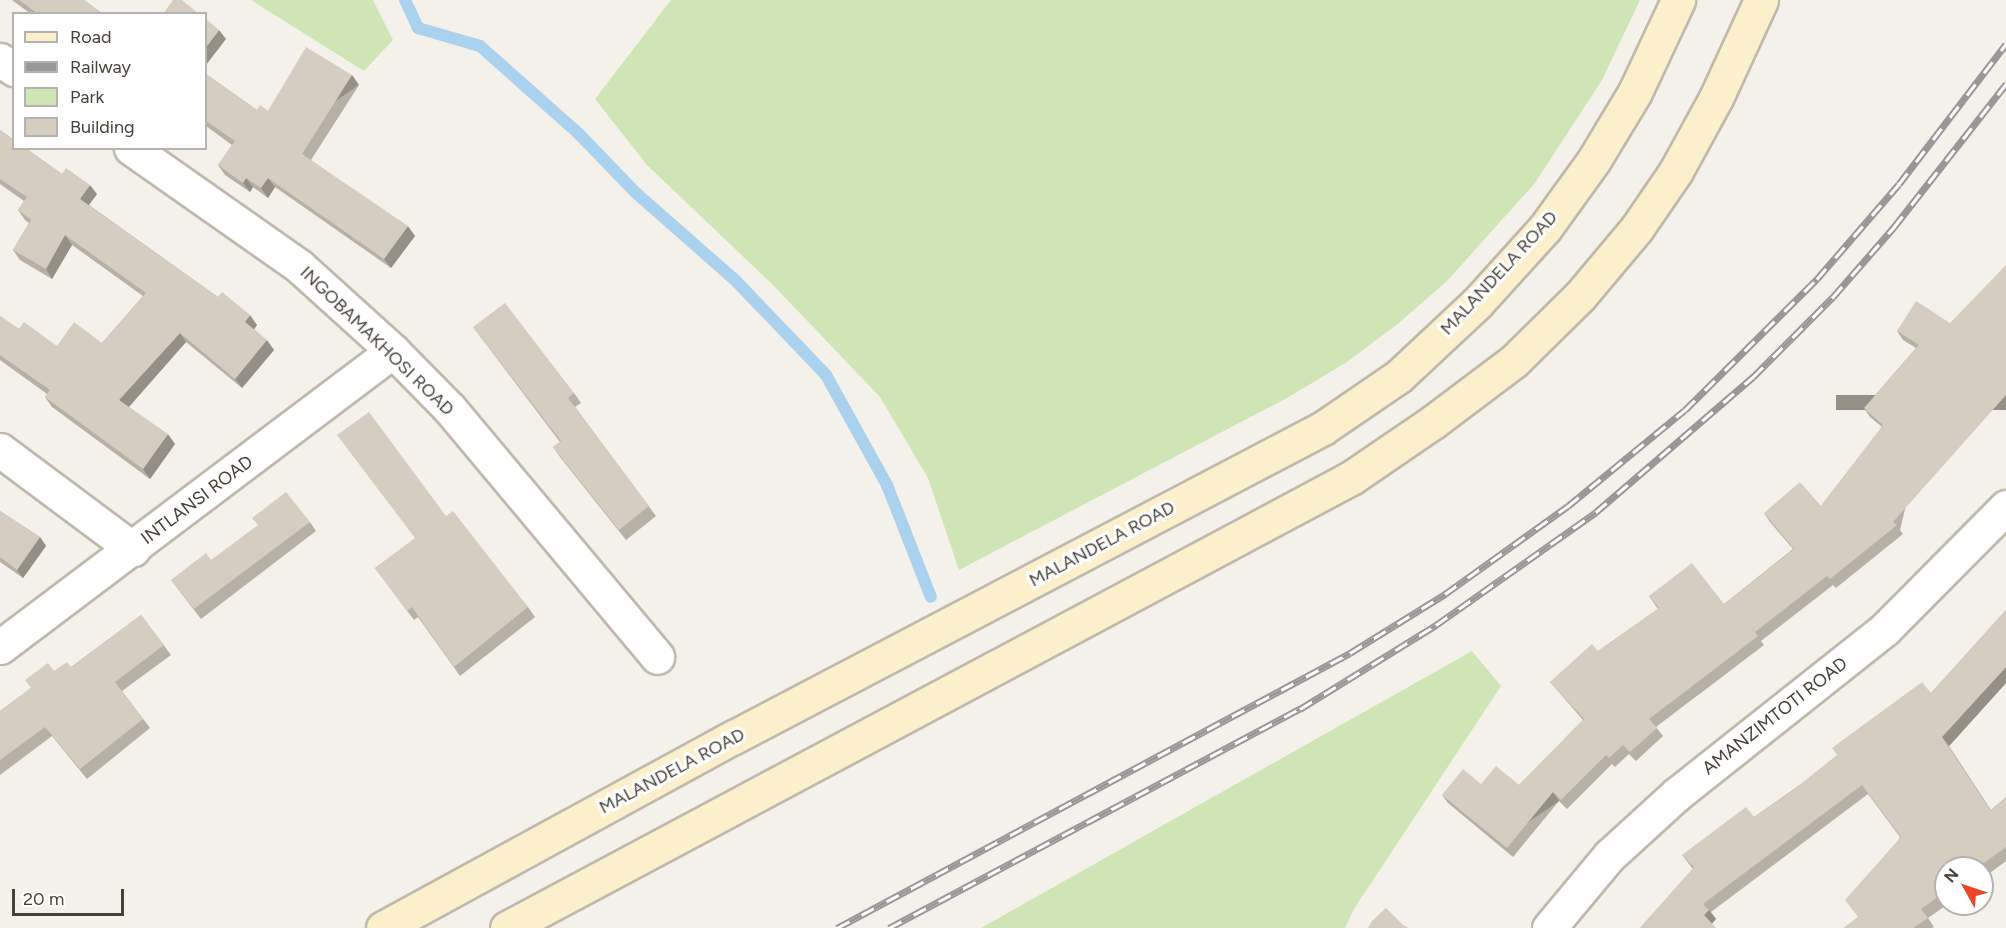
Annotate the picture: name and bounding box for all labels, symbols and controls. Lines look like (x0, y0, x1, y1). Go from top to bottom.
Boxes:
legend (12, 12, 207, 150)
text: Road (70, 26, 111, 48)
text: Railway (70, 56, 131, 78)
text: Park (70, 86, 104, 108)
text: Building (70, 116, 135, 138)
street label: MALANDELA ROAD (1436, 206, 1562, 340)
street label: INGOBAMAKHOSI ROAD (296, 262, 458, 420)
street label: INTLANSI ROAD (137, 451, 257, 549)
street label: MALANDELA ROAD (1026, 497, 1178, 591)
street label: AMANZIMTOTI ROAD (1698, 653, 1852, 779)
street label: MALANDELA ROAD (596, 724, 748, 818)
north arrow (1934, 856, 1994, 916)
text: N (1940, 865, 1963, 886)
scale bar (15, 877, 128, 915)
text: 20 m (23, 888, 64, 910)

